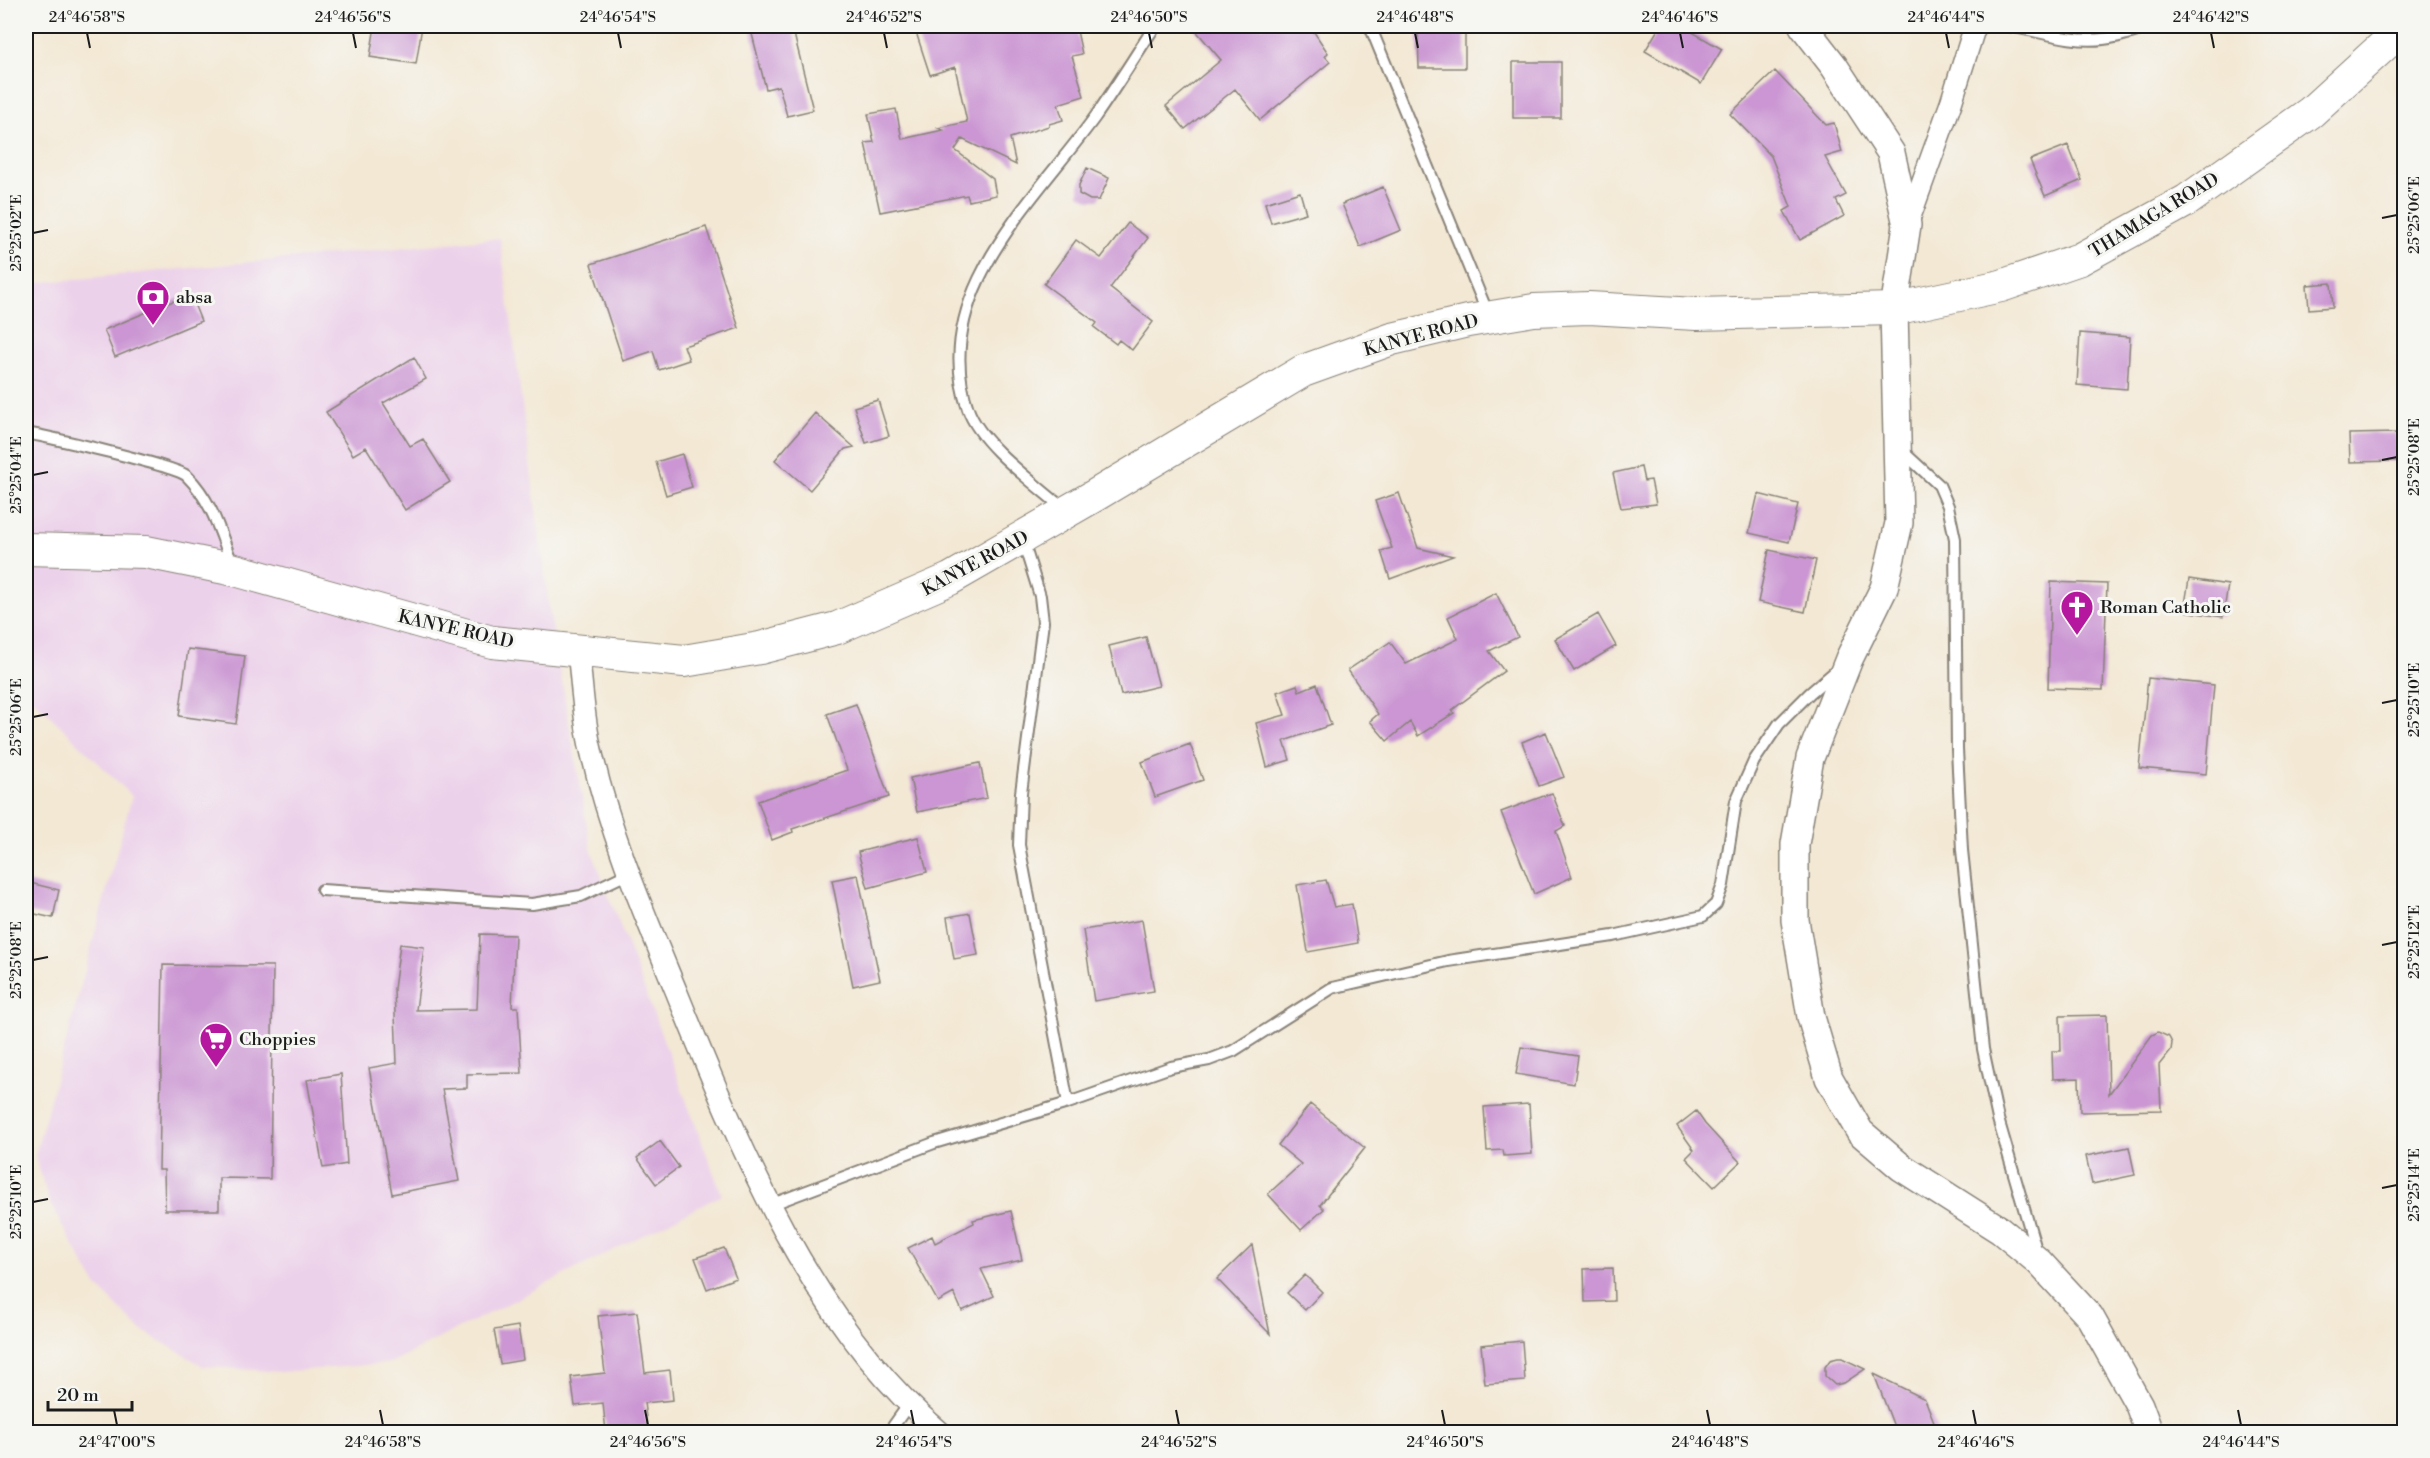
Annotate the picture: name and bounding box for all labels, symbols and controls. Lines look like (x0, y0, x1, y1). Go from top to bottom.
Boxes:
text: 24°46'58"S (49, 8, 125, 27)
text: 24°46'56"S (315, 8, 391, 27)
text: 24°46'54"S (580, 8, 656, 27)
text: 24°46'52"S (846, 8, 922, 27)
text: 24°46'50"S (1110, 8, 1188, 27)
text: 24°46'48"S (1376, 8, 1454, 27)
text: 24°46'46"S (1642, 8, 1718, 27)
text: 24°46'44"S (1907, 8, 1985, 27)
text: 24°46'42"S (2173, 8, 2249, 27)
street label: THAMAGA ROAD (2085, 168, 2223, 263)
text: 25°25'06"E (2405, 176, 2424, 254)
text: 25°25'02"E (7, 195, 26, 271)
bank icon: absa (135, 279, 171, 326)
place label: absa (176, 286, 213, 309)
street label: KANYE ROAD (1361, 309, 1481, 362)
text: 25°25'08"E (2405, 418, 2424, 496)
text: 25°25'04"E (7, 436, 26, 514)
street label: KANYE ROAD (918, 526, 1033, 601)
church icon: Roman Catholic (2059, 589, 2095, 636)
place label: Roman Catholic (2100, 596, 2231, 619)
street label: KANYE ROAD (396, 605, 516, 654)
text: 25°25'10"E (2405, 663, 2424, 737)
text: 25°25'06"E (7, 678, 26, 756)
text: 25°25'12"E (2405, 905, 2424, 979)
text: 25°25'08"E (7, 921, 26, 999)
supermarket icon: Choppies (198, 1021, 234, 1068)
place label: Choppies (239, 1028, 316, 1051)
text: 25°25'14"E (2405, 1148, 2424, 1222)
text: 25°25'10"E (7, 1165, 26, 1239)
scale bar (48, 1374, 132, 1412)
text: 20 m (57, 1384, 99, 1407)
text: 24°47'00"S (79, 1433, 155, 1452)
text: 24°46'58"S (345, 1433, 421, 1452)
text: 24°46'56"S (610, 1433, 686, 1452)
text: 24°46'54"S (876, 1433, 952, 1452)
text: 24°46'52"S (1141, 1433, 1217, 1452)
text: 24°46'50"S (1406, 1433, 1484, 1452)
text: 24°46'48"S (1671, 1433, 1749, 1452)
text: 24°46'46"S (1938, 1433, 2014, 1452)
text: 24°46'44"S (2202, 1433, 2280, 1452)

